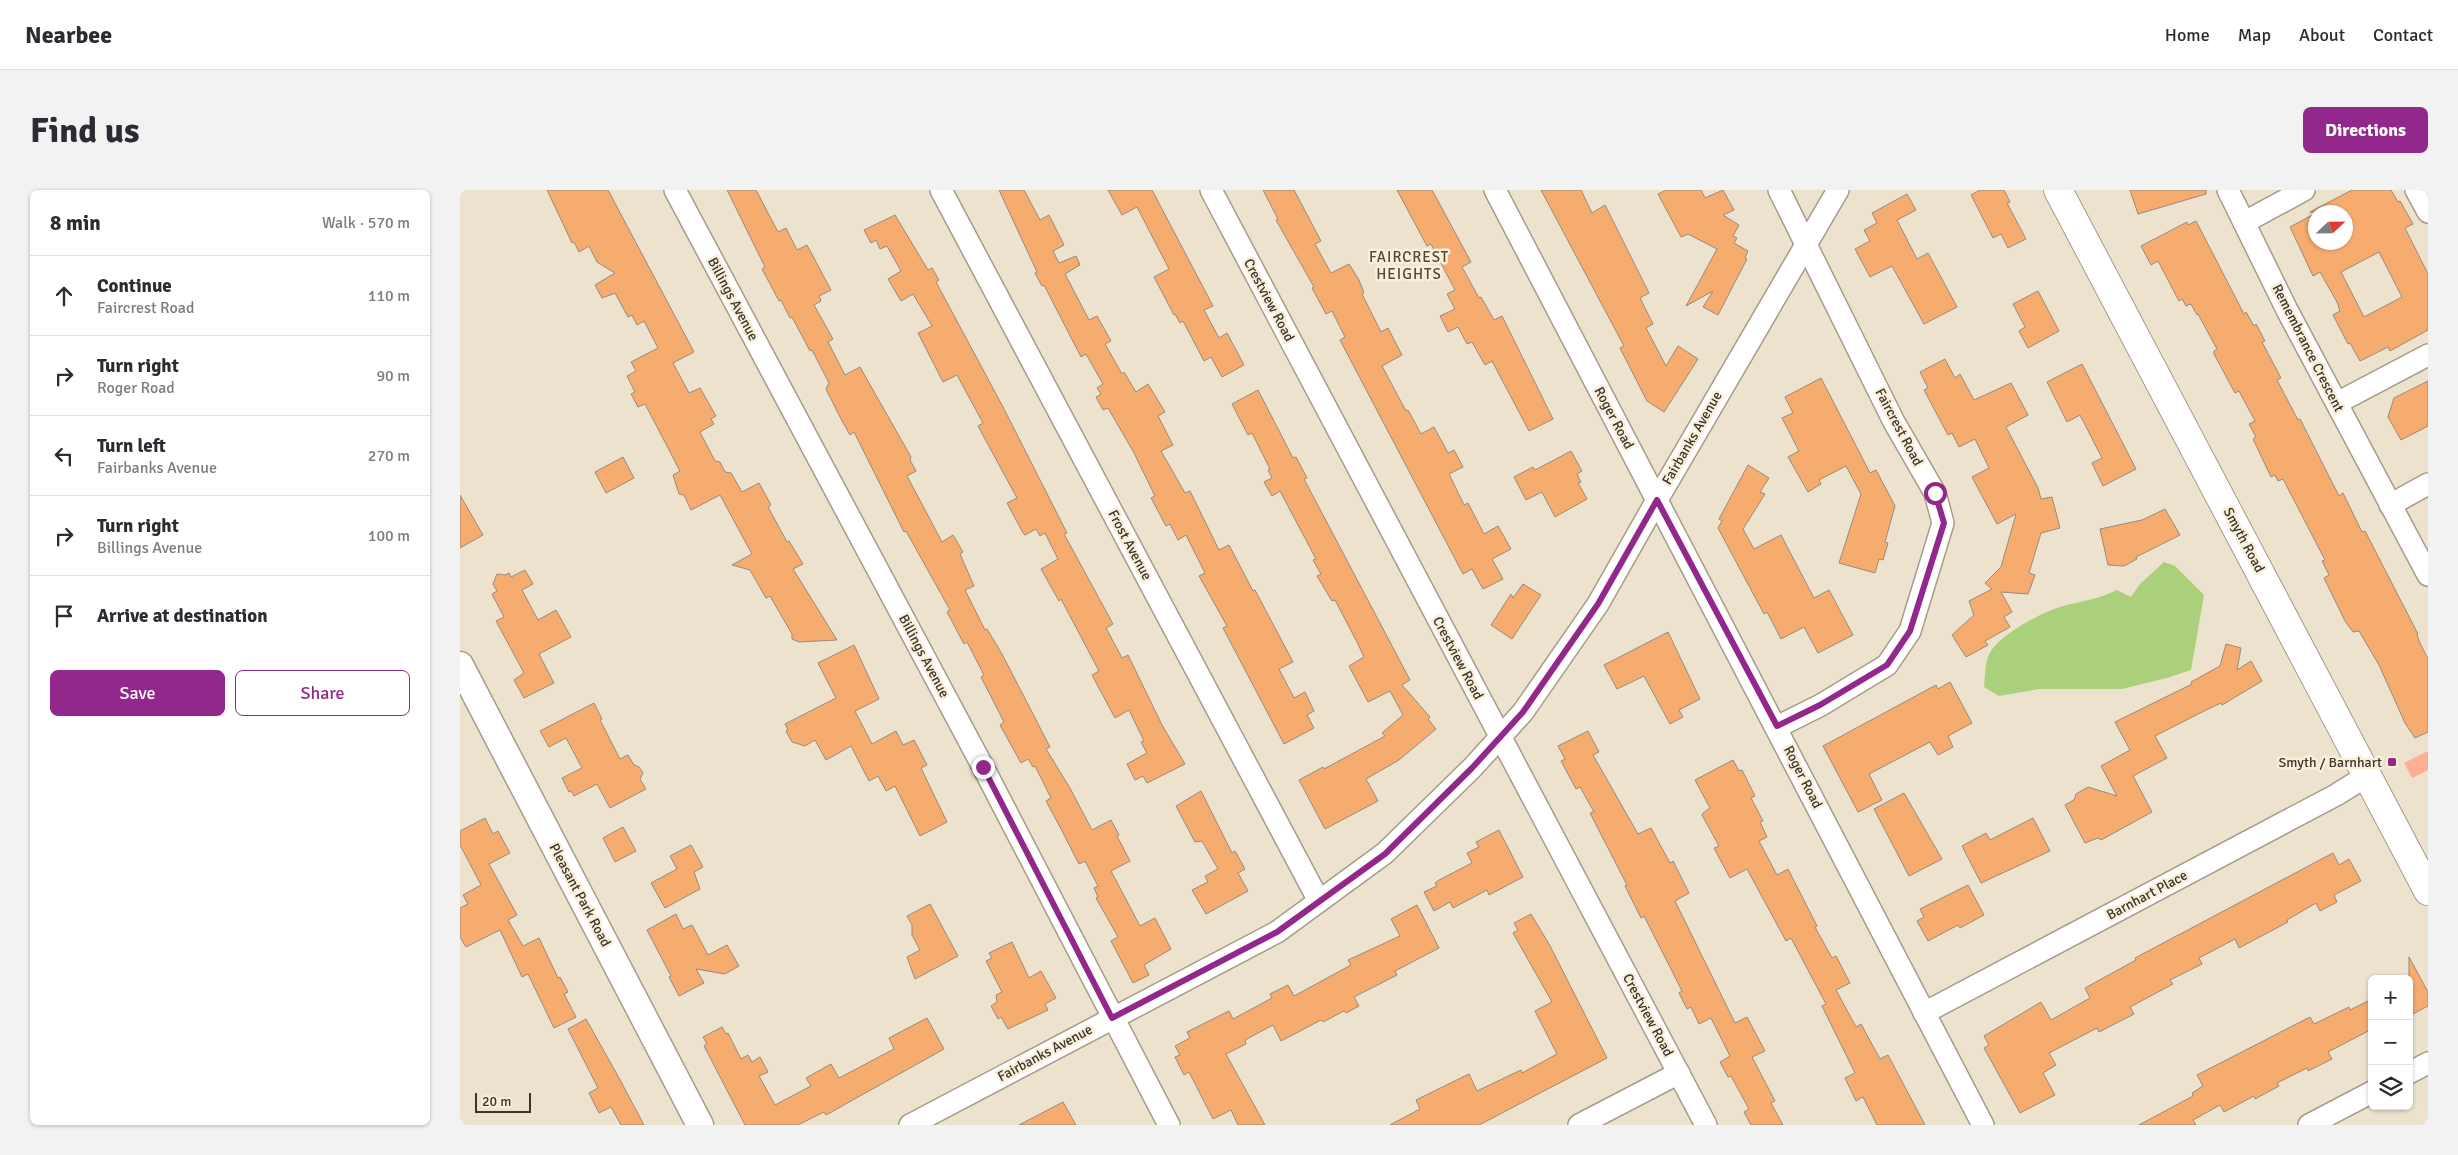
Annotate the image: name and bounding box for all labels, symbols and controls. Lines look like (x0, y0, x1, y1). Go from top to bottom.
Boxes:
text: Nearbee (25, 20, 112, 50)
text: Home (2165, 24, 2210, 46)
text: Map (2238, 24, 2271, 46)
text: About (2299, 24, 2345, 46)
text: Contact (2373, 24, 2433, 46)
button: Directions (2303, 107, 2428, 153)
text: Find us (30, 109, 140, 152)
north arrow (2308, 205, 2353, 250)
text: 8 min (50, 210, 101, 236)
text: Walk · 570 m (322, 213, 410, 233)
district label: FAIRCREST HEIGHTS (1369, 248, 1449, 283)
street label: Billings Avenue (704, 254, 762, 344)
street label: Crestview Road (1240, 256, 1298, 344)
text: Continue (97, 274, 172, 298)
street label: Remembrance Crescent (2268, 281, 2348, 415)
icon: ahead (50, 282, 78, 310)
text: 110 m (368, 286, 410, 306)
text: Faircrest Road (97, 298, 194, 318)
text: Turn right (97, 354, 179, 378)
icon: right (50, 362, 78, 390)
text: 90 m (376, 366, 410, 386)
text: Roger Road (97, 378, 175, 398)
street label: Roger Road (1591, 384, 1637, 452)
street label: Faircrest Road (1871, 385, 1927, 469)
street label: Fairbanks Avenue (1658, 388, 1726, 488)
text: Turn left (97, 434, 166, 458)
icon: left (50, 442, 78, 470)
text: 270 m (368, 446, 410, 466)
text: Fairbanks Avenue (97, 458, 217, 478)
route start (1924, 482, 1947, 505)
street label: Smyth Road (2220, 505, 2268, 575)
street label: Frost Avenue (1104, 507, 1156, 583)
text: Turn right (97, 514, 179, 538)
icon: right (50, 522, 78, 550)
text: 100 m (368, 526, 410, 546)
text: Billings Avenue (97, 538, 202, 558)
icon: arrive (50, 602, 78, 630)
text: Arrive at destination (97, 604, 268, 628)
street label: Billings Avenue (895, 611, 953, 701)
street label: Crestview Road (1429, 614, 1487, 702)
button: Save (50, 670, 225, 716)
button: Share (235, 670, 410, 716)
street label: Roger Road (1780, 743, 1826, 811)
place label: Smyth / Barnhart (2279, 754, 2382, 771)
route end (972, 756, 995, 779)
marker: Smyth / Barnhart (2386, 756, 2398, 768)
street label: Pleasant Park Road (546, 840, 614, 950)
street label: Barnhart Place (2104, 867, 2190, 923)
street label: Crestview Road (1619, 971, 1677, 1059)
map controls (2368, 975, 2413, 1110)
button: + (2368, 975, 2413, 1020)
button: − (2368, 1020, 2413, 1065)
street label: Fairbanks Avenue (995, 1021, 1095, 1085)
button: layers (2368, 1065, 2413, 1110)
scale bar (475, 1090, 531, 1113)
text: 20 m (482, 1093, 511, 1110)

